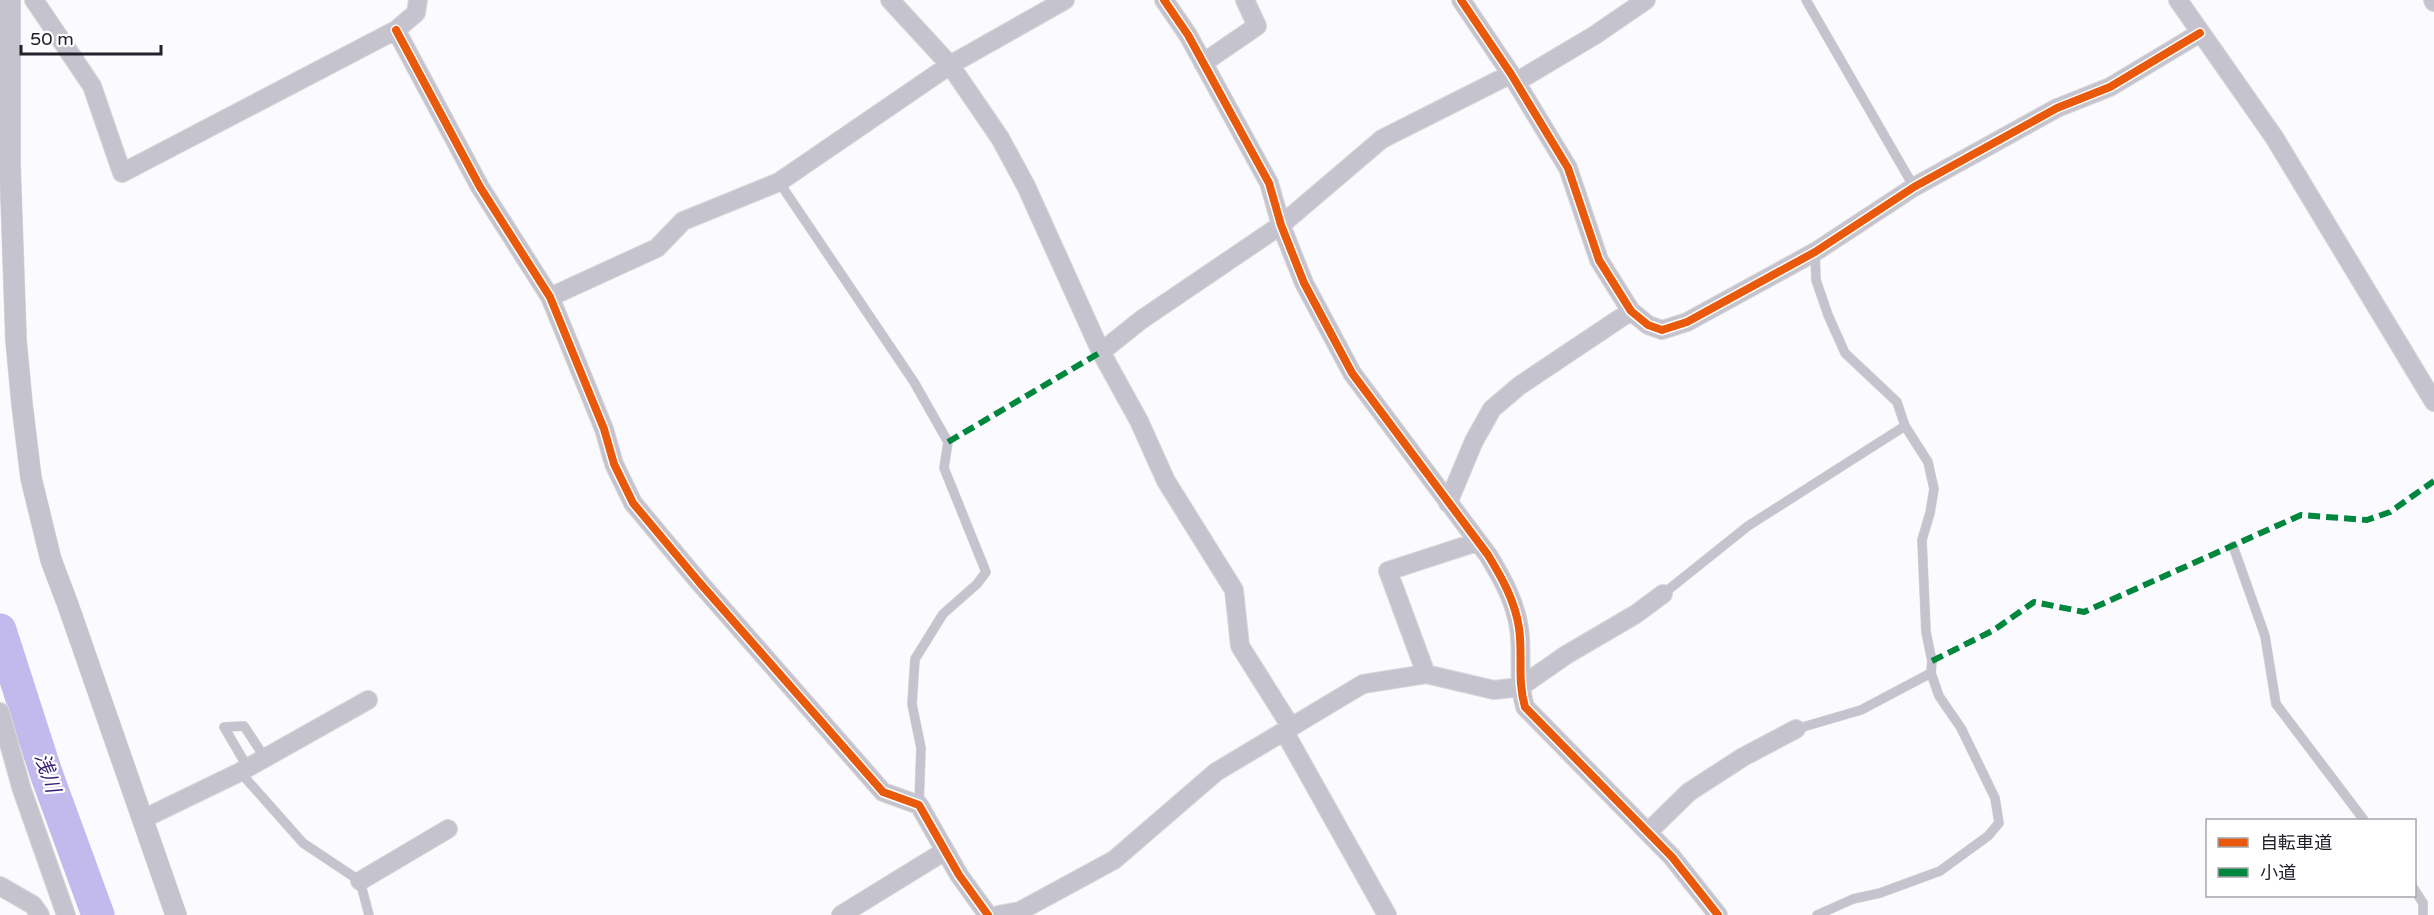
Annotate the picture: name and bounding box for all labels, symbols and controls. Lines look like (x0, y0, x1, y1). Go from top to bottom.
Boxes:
scale bar (21, 18, 160, 56)
text: 50 m (30, 28, 74, 50)
water label: 浅川 (29, 750, 66, 798)
legend (2206, 819, 2416, 897)
text: 自転車道 (2260, 832, 2332, 854)
text: 小道 (2260, 862, 2296, 884)

